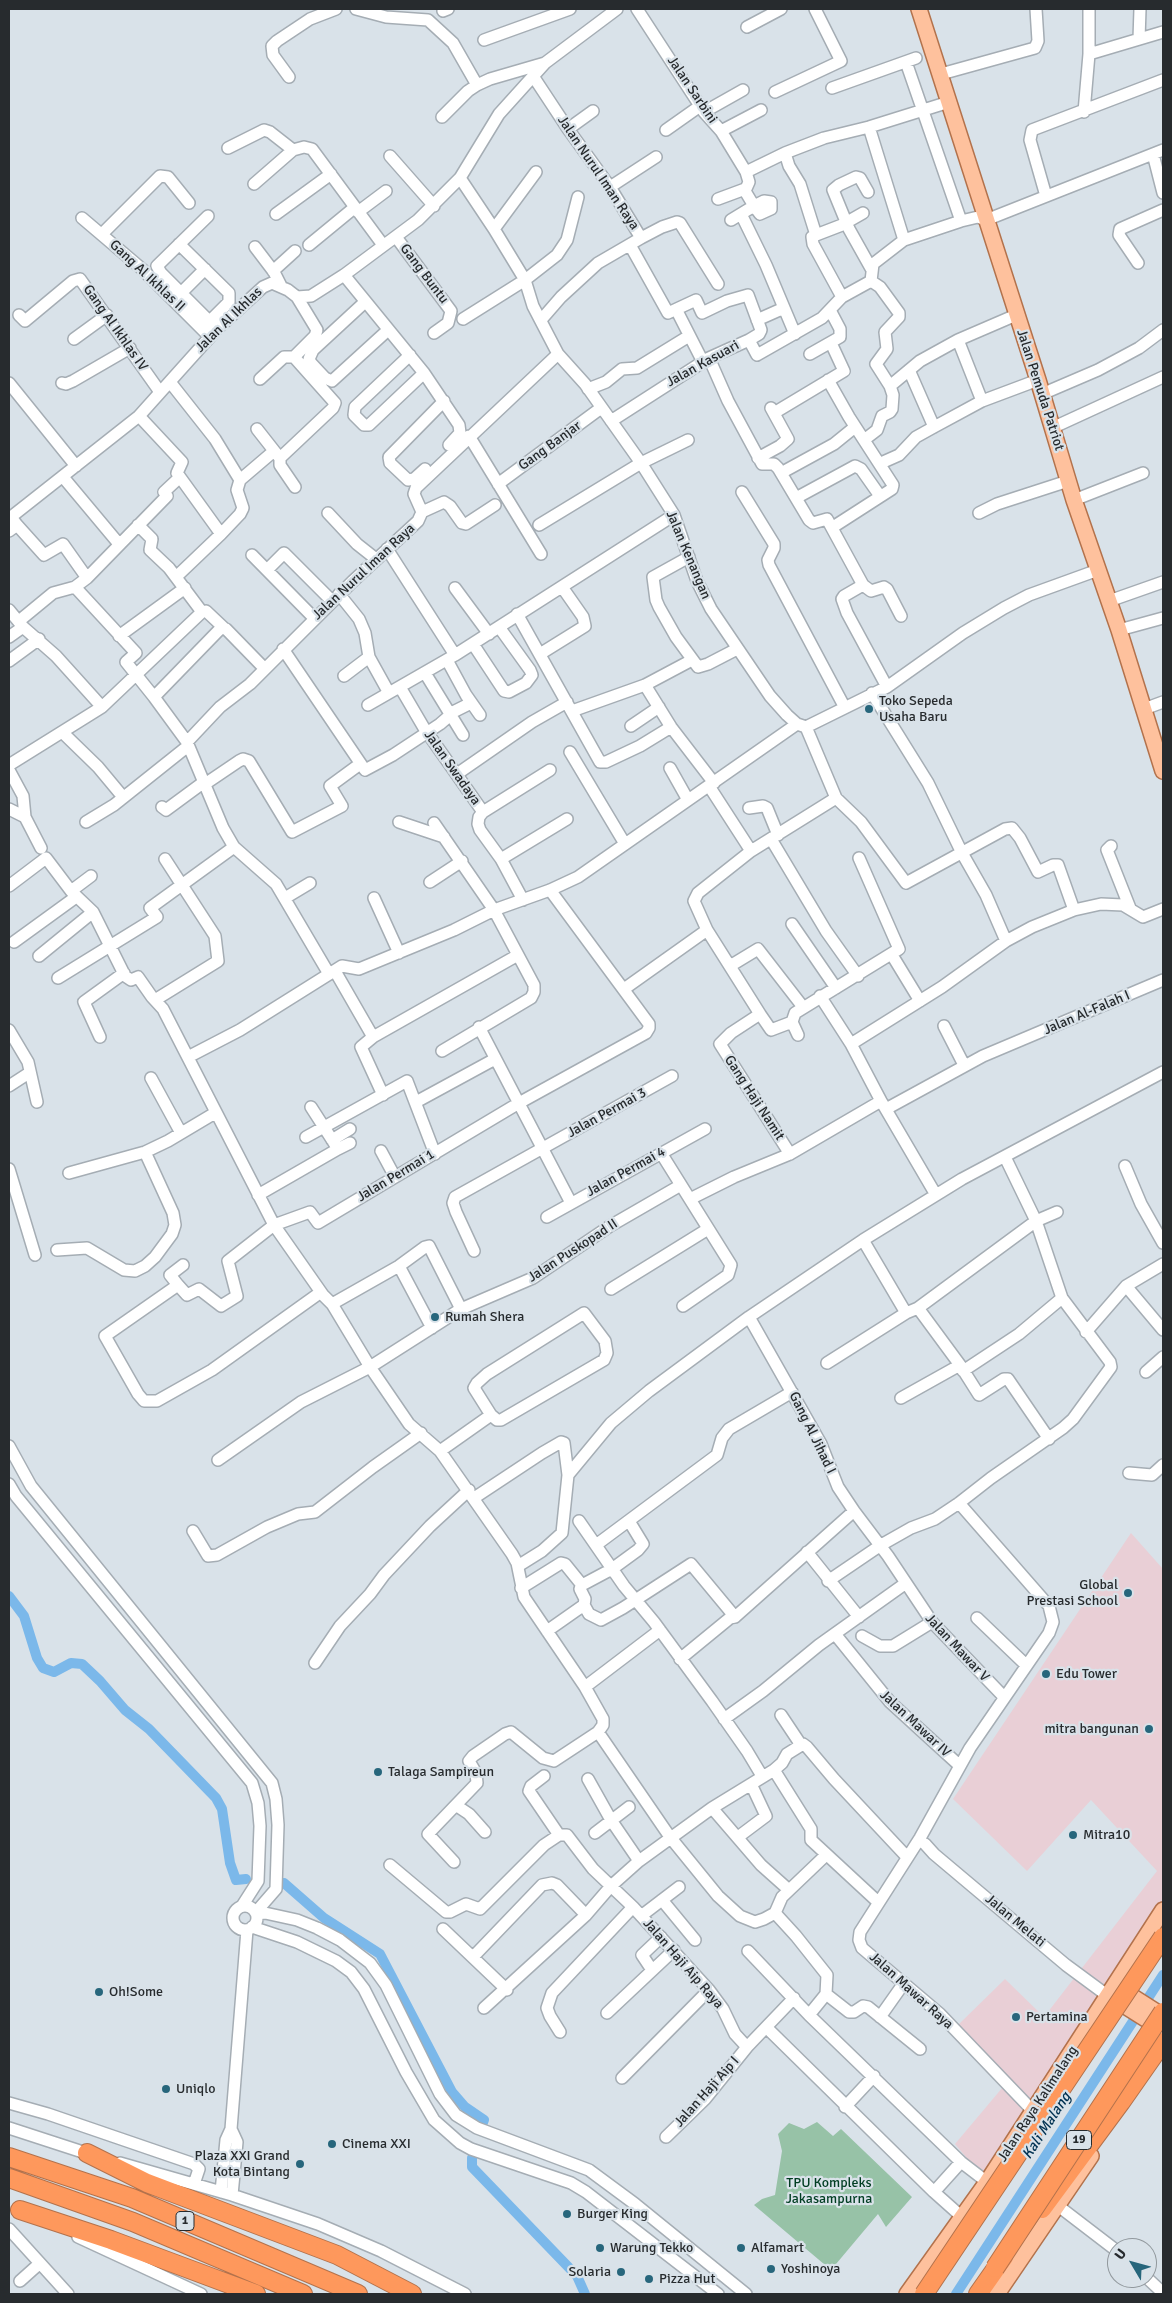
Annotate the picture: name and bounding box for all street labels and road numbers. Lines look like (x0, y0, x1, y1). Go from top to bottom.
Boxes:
street label: Jalan Sarbini (663, 53, 721, 127)
street label: Jalan Nurul Iman Raya (554, 113, 642, 233)
street label: Gang Al Ikhlas II (106, 237, 188, 315)
street label: Gang Buntu (396, 241, 452, 307)
street label: Gang Al Ikhlas IV (79, 282, 151, 374)
street label: Jalan Al Ikhlas (192, 284, 266, 356)
street label: Jalan Pemuda Patriot (1012, 327, 1068, 453)
street label: Jalan Kasuari (664, 337, 742, 391)
street label: Gang Banjar (515, 418, 585, 474)
street label: Jalan Kenangan (662, 508, 714, 602)
street label: Jalan Nurul Iman Raya (309, 520, 419, 624)
street label: Jalan Swadaya (420, 727, 484, 809)
street label: Jalan Al-Falah I (1041, 987, 1133, 1039)
street label: Gang Haji Namit (720, 1052, 788, 1144)
street label: Jalan Permai 3 (565, 1084, 649, 1142)
street label: Jalan Permai 4 (584, 1143, 668, 1201)
street label: Jalan Permai 1 (354, 1146, 438, 1206)
street label: Jalan Puskopad II (525, 1216, 621, 1286)
street label: Gang Al Jihad I (785, 1389, 839, 1477)
street label: Jalan Mawar V (921, 1611, 993, 1685)
street label: Jalan Mawar IV (876, 1687, 954, 1761)
street label: Jalan Melati (982, 1891, 1048, 1951)
street label: Jalan Haji Aip Raya (639, 1916, 727, 2012)
street label: Jalan Mawar Raya (866, 1949, 956, 2033)
street label: Jalan Raya Kalimalang (994, 2043, 1082, 2165)
street label: Jalan Haji Aip I (671, 2053, 743, 2131)
road number: 19 (1066, 2130, 1092, 2150)
road number: 1 (176, 2212, 194, 2230)

